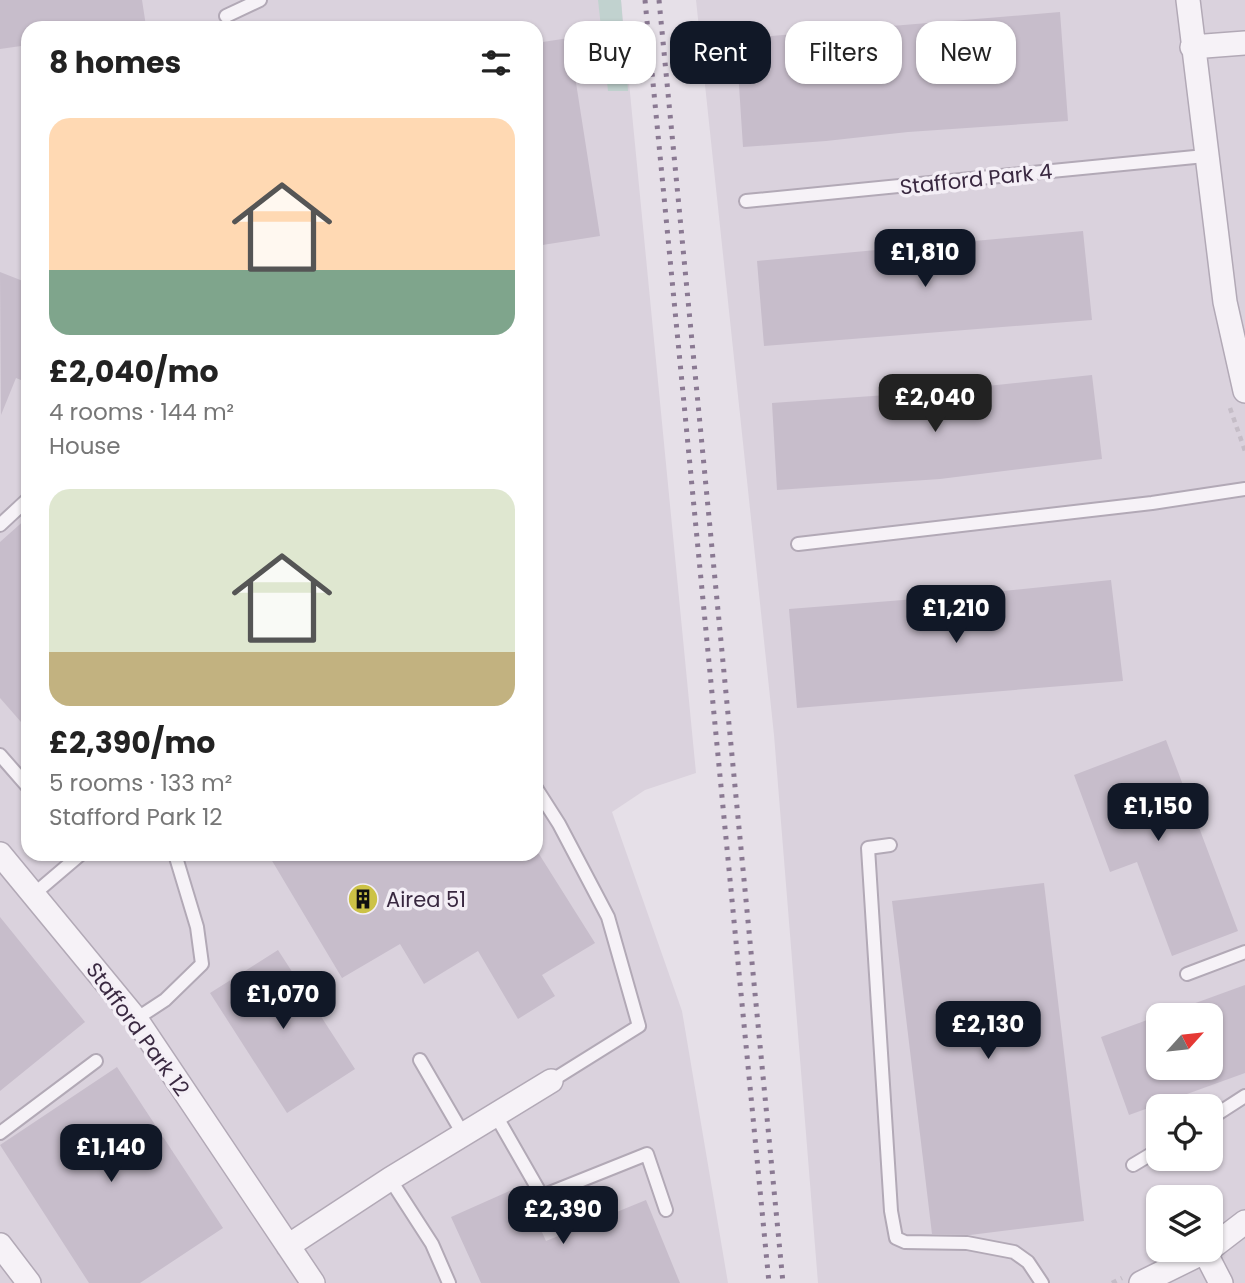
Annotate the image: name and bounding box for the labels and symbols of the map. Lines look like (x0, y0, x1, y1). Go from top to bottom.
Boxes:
street label: Stafford Park 4 (898, 157, 1054, 201)
pin: £1,810 (868, 230, 982, 289)
pin: £2,040 (878, 374, 992, 434)
pin: £1,210 (899, 586, 1013, 645)
pin: £1,150 (1101, 784, 1215, 843)
building icon: Airea 51 (346, 882, 380, 916)
place label: Airea 51 (386, 885, 466, 914)
street label: Stafford Park 12 (80, 956, 196, 1102)
pin: £1,070 (226, 972, 340, 1031)
pin: £2,130 (931, 1002, 1045, 1061)
north arrow (1146, 1003, 1223, 1080)
pin: £1,140 (54, 1124, 168, 1184)
pin: £2,390 (506, 1186, 620, 1246)

